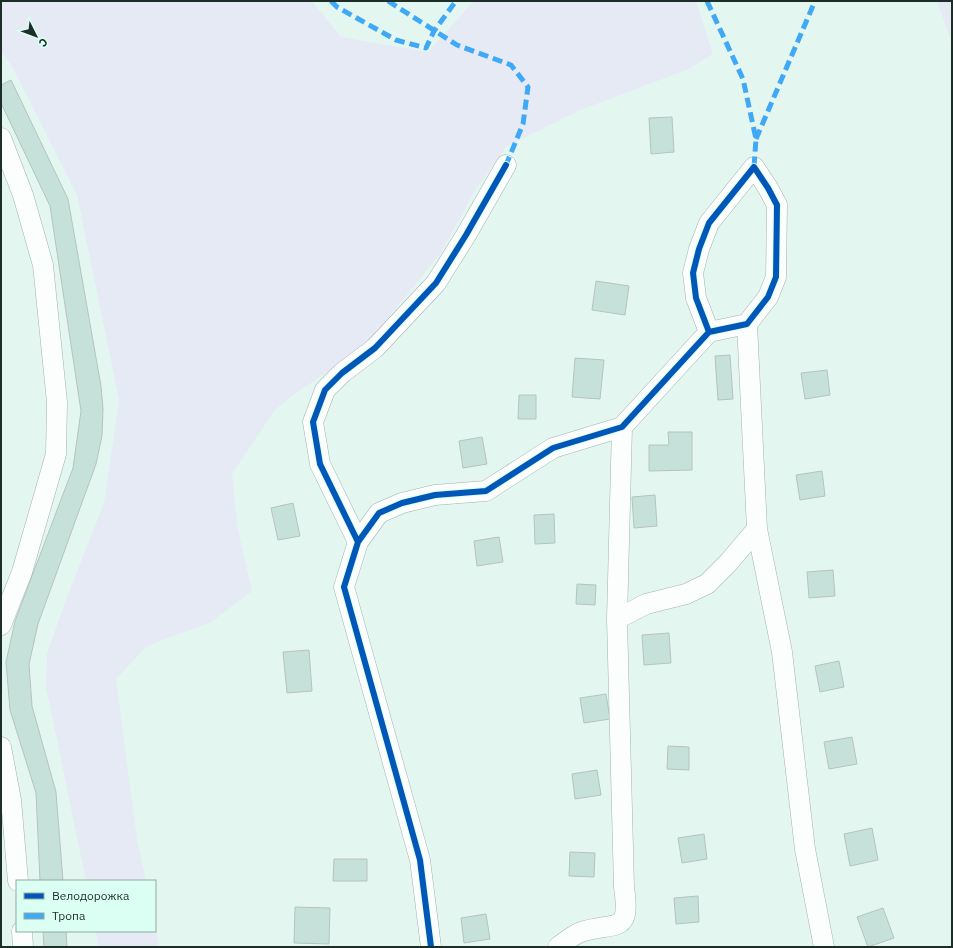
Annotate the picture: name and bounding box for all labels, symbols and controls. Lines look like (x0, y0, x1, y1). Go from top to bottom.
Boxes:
north arrow (16, 16, 56, 56)
text: С (36, 35, 51, 50)
legend (16, 880, 156, 932)
text: Велодорожка (52, 888, 130, 903)
text: Тропа (52, 908, 86, 923)

